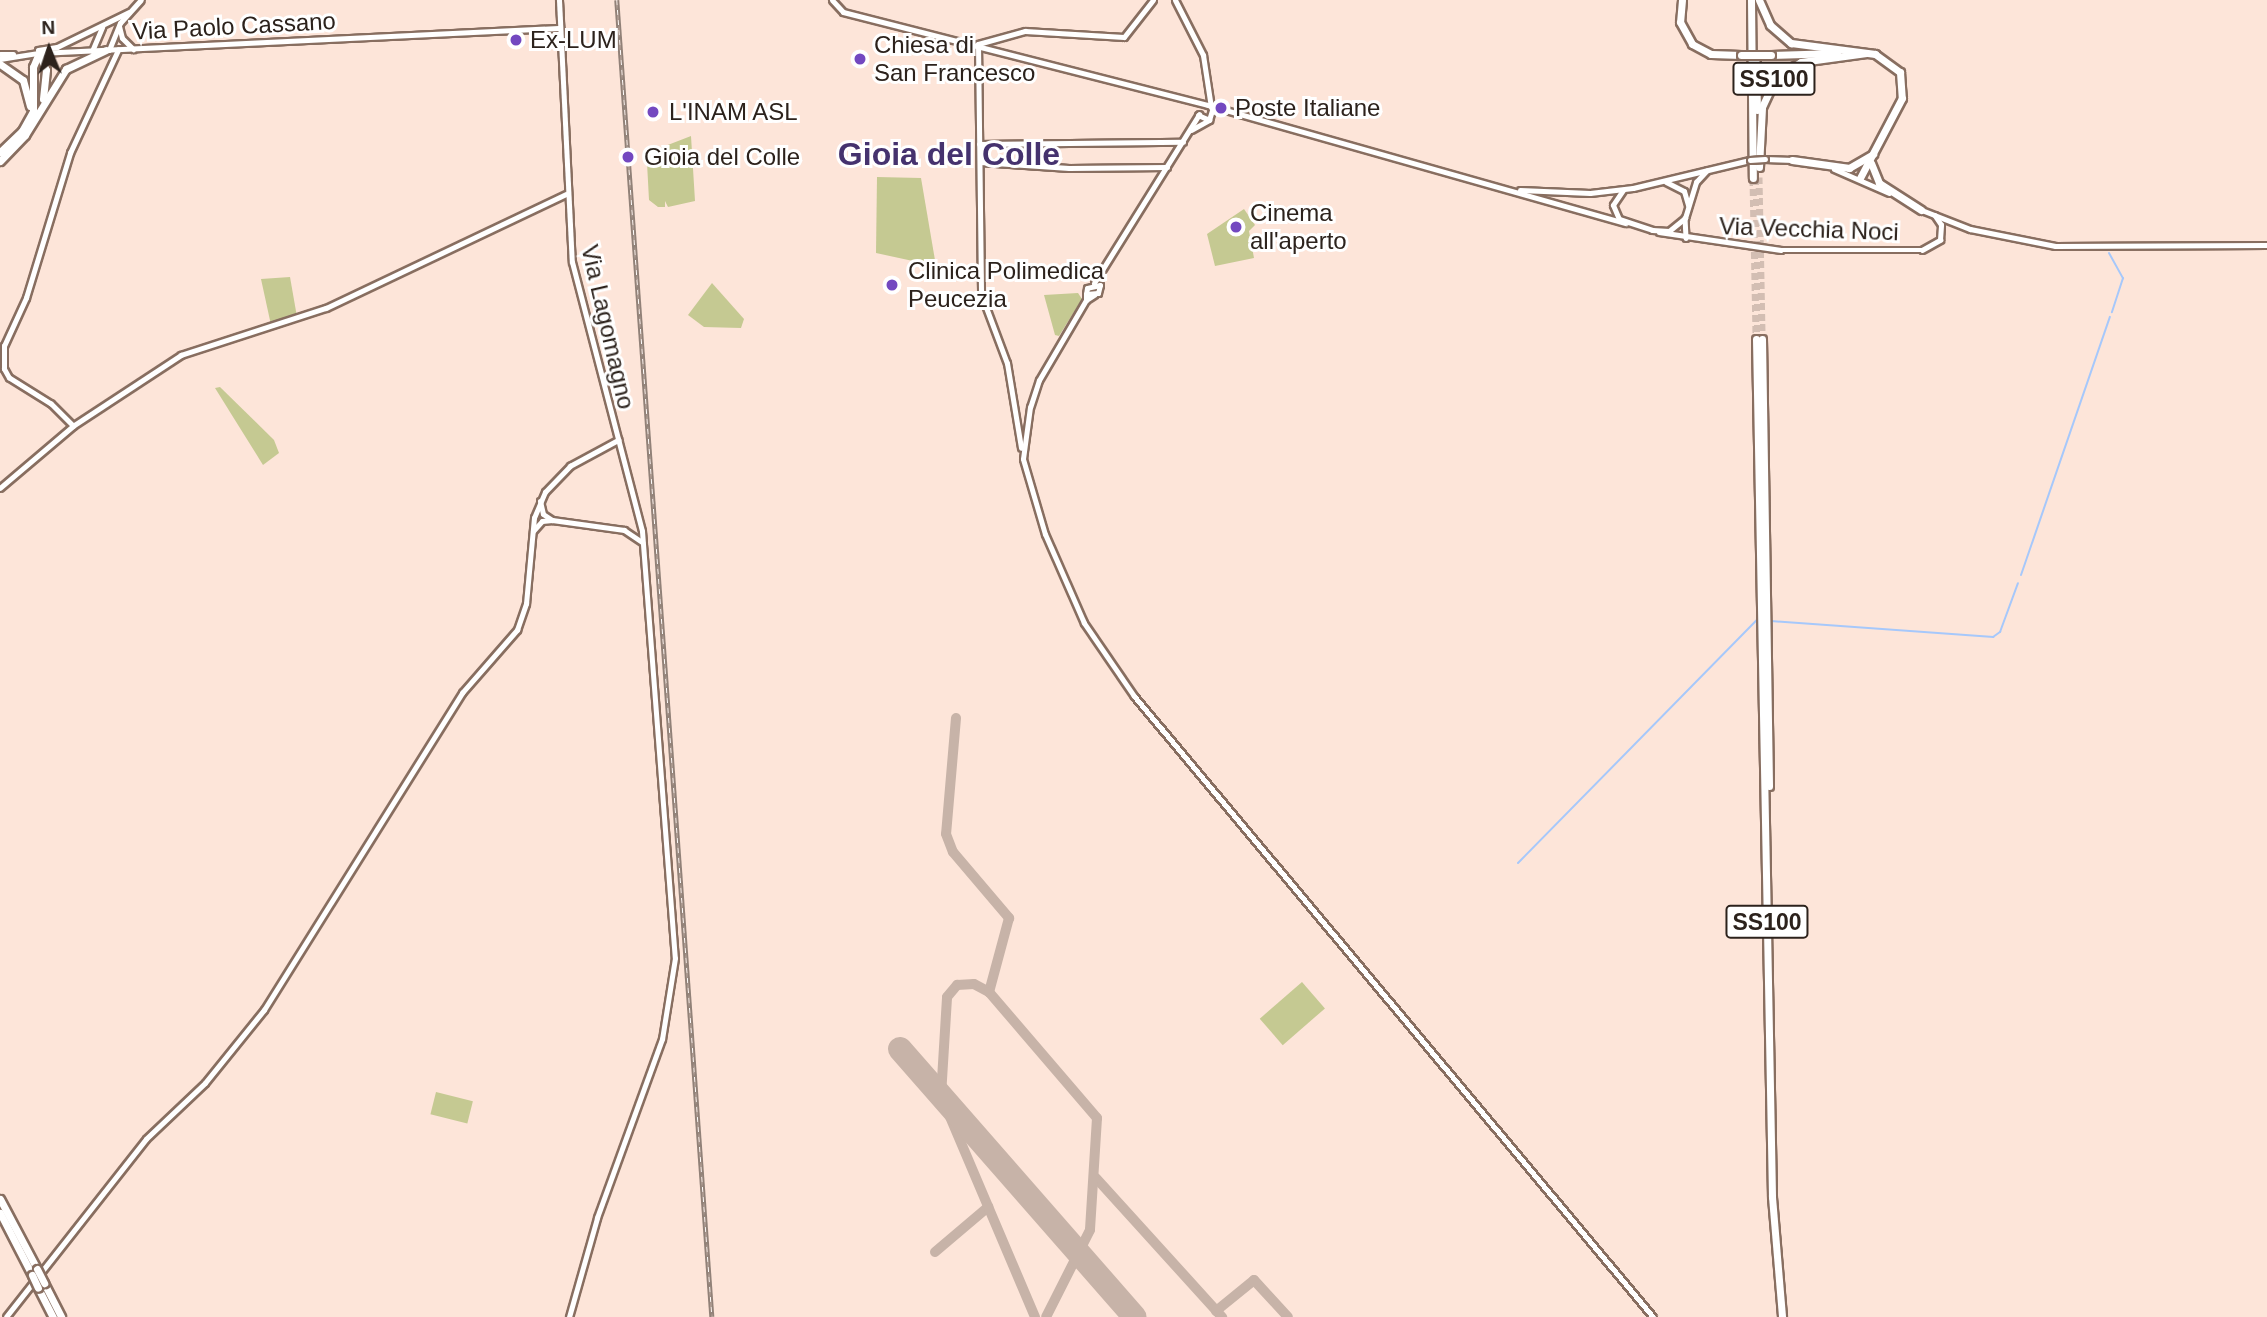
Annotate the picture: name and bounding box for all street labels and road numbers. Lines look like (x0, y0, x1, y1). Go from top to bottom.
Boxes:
street label: Via Paolo Cassano (132, 6, 336, 46)
road number: SS100 (1732, 60, 1816, 99)
street label: Via Vecchia Noci (1719, 211, 1899, 247)
street label: Via Lagomagno (575, 242, 641, 412)
road number: SS100 (1725, 903, 1809, 942)

